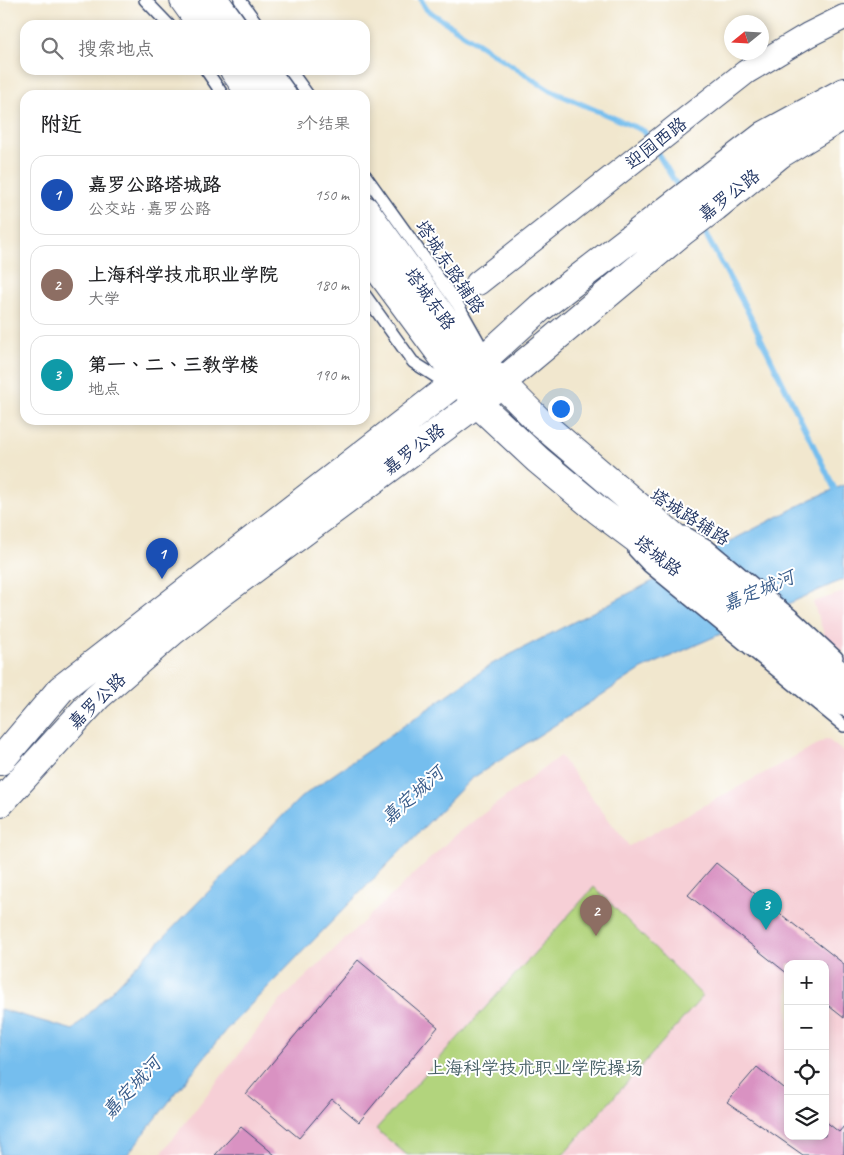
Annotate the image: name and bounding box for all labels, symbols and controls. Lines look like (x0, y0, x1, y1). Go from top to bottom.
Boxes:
north arrow (724, 15, 769, 60)
search box (20, 20, 370, 75)
icon: search (38, 34, 66, 62)
text: 搜索地点 (78, 37, 154, 61)
text: 附近 (40, 111, 82, 137)
street label: 迎园西路 (621, 112, 691, 174)
text: 3个结果 (295, 114, 350, 134)
street label: 嘉罗公路 (694, 164, 764, 226)
text: 嘉罗公路塔城路 (88, 173, 221, 197)
text: 1 (53, 185, 61, 205)
text: 150 m (315, 185, 349, 205)
text: 公交站 · 嘉罗公路 (88, 199, 211, 219)
street label: 塔城东路辅路 (411, 216, 489, 318)
text: 上海科学技术职业学院 (88, 263, 278, 287)
street label: 塔城东路 (400, 264, 460, 334)
text: 2 (53, 275, 61, 295)
text: 180 m (315, 275, 349, 295)
text: 大学 (88, 289, 120, 309)
text: 第一、二、三教学楼 (88, 353, 259, 377)
text: 3 (53, 365, 61, 385)
text: 190 m (315, 365, 349, 385)
text: 地点 (88, 379, 120, 399)
your location (548, 396, 574, 422)
street label: 嘉罗公路 (379, 419, 449, 479)
street label: 塔城路辅路 (646, 484, 734, 550)
street label: 塔城路 (630, 531, 686, 581)
pin: 1 (146, 538, 178, 579)
water label: 嘉定城河 (719, 564, 801, 617)
street label: 嘉罗公路 (63, 668, 131, 734)
water label: 嘉定城河 (376, 759, 451, 830)
pin: 3 (750, 889, 782, 930)
pin: 2 (580, 895, 612, 936)
map controls (784, 960, 829, 1140)
button: + (784, 960, 829, 1005)
button: − (784, 1005, 829, 1050)
water label: 嘉定城河 (97, 1050, 168, 1124)
button: locate (784, 1050, 829, 1095)
park label: 上海科学技术职业学院操场 (427, 1057, 643, 1079)
button: layers (784, 1095, 829, 1140)

